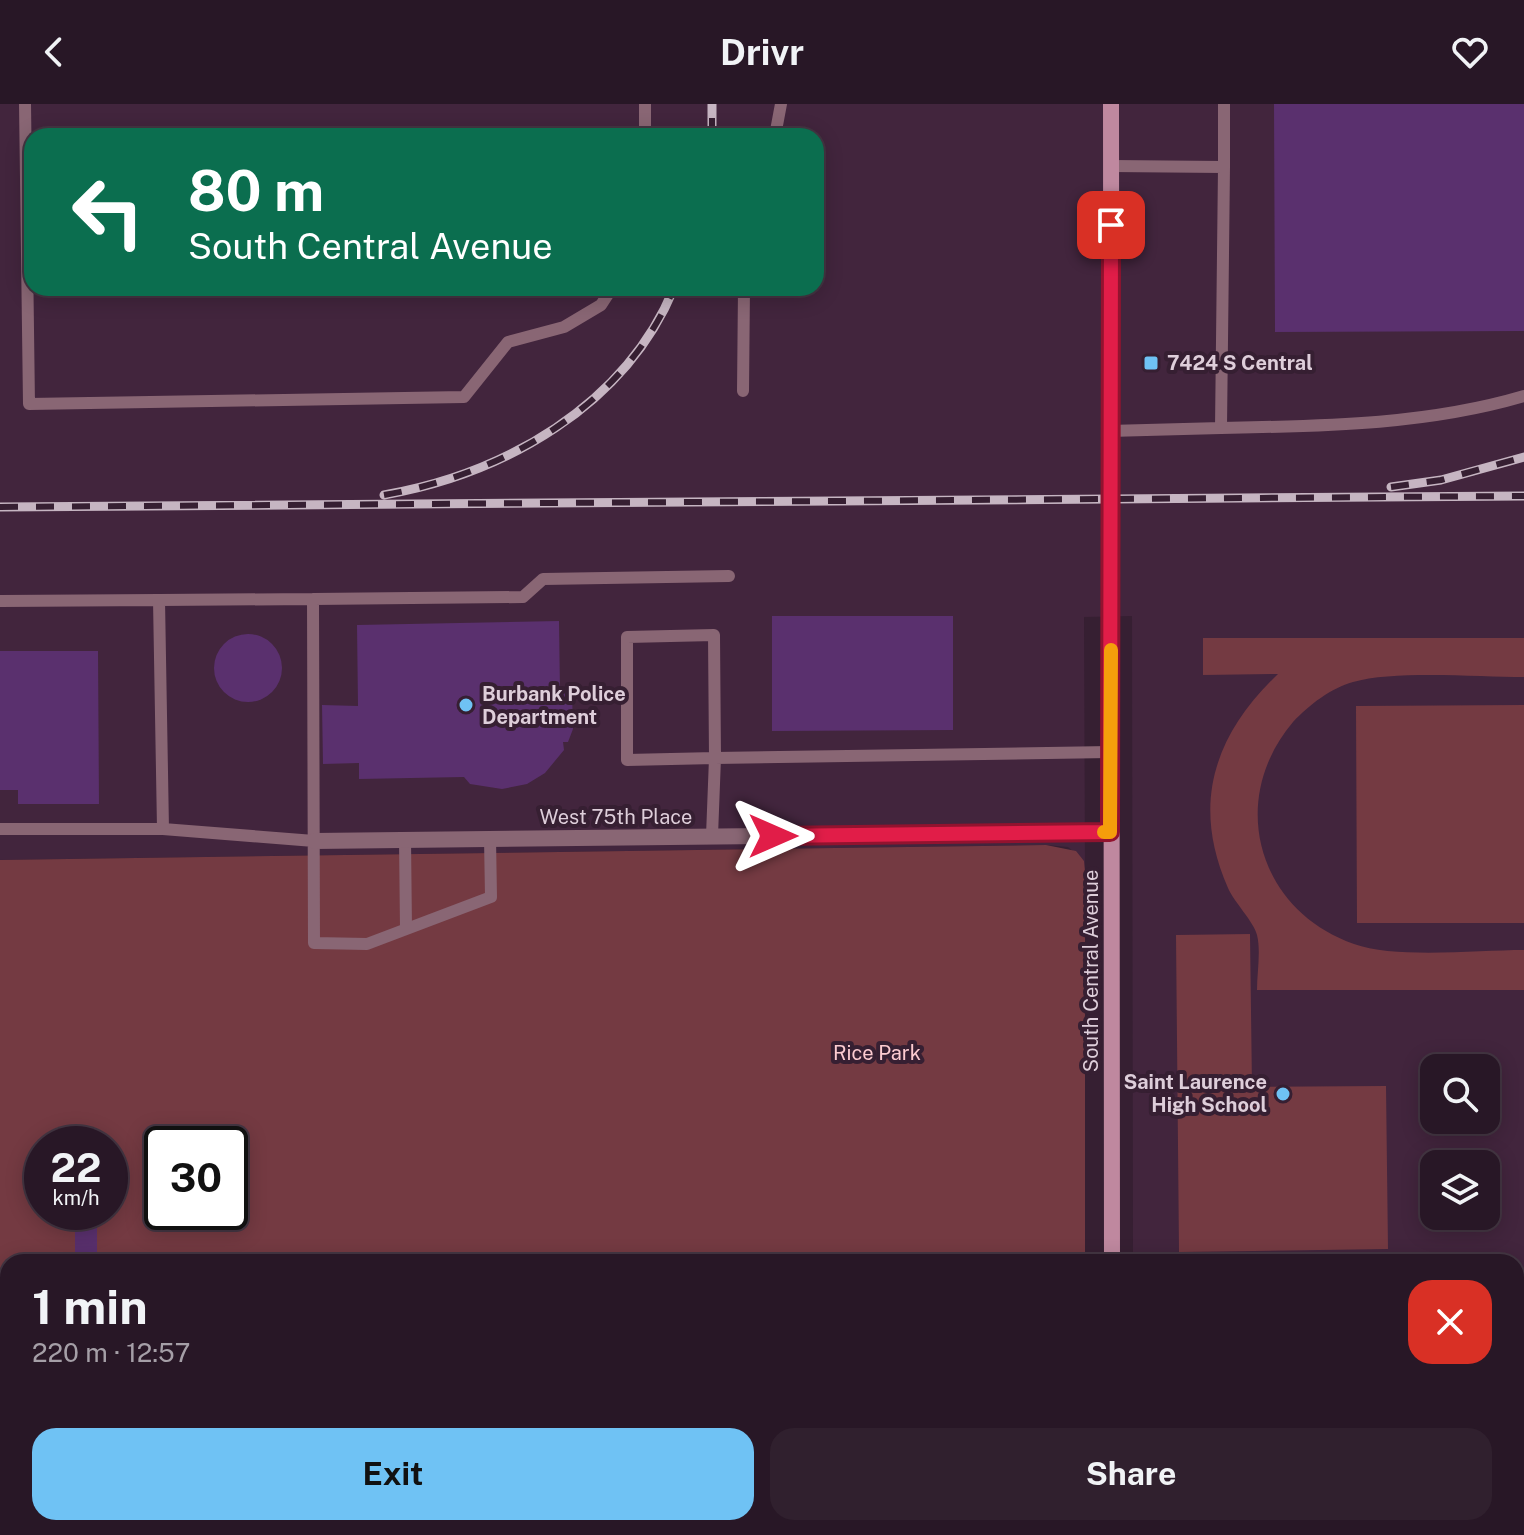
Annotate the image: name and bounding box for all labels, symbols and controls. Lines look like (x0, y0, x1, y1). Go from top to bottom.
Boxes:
icon: back (32, 30, 76, 74)
icon: heart (1448, 30, 1492, 74)
text: Drivr (720, 31, 804, 73)
text: 80 m (188, 158, 324, 224)
icon: left (56, 160, 160, 264)
pin (1077, 191, 1145, 259)
icon: arrive (1089, 203, 1133, 247)
text: South Central Avenue (188, 225, 553, 267)
place label: 7424 S Central (1167, 351, 1313, 375)
marker: 7424 S Central (1142, 354, 1160, 372)
place label: Burbank Police Department (482, 682, 626, 729)
marker: Burbank Police Department (457, 696, 475, 714)
position arrow (731, 794, 815, 878)
street label: West 75th Place (540, 805, 692, 829)
street label: South Central Avenue (1079, 870, 1103, 1072)
park label: Rice Park (833, 1041, 921, 1065)
map controls (1420, 1054, 1500, 1230)
button: search (1420, 1054, 1500, 1134)
place label: Saint Laurence High School (1123, 1070, 1267, 1117)
marker: Saint Laurence High School (1274, 1085, 1292, 1103)
speed limit sign: 30 (144, 1126, 248, 1230)
text: 22 (51, 1144, 101, 1191)
button: layers (1420, 1150, 1500, 1230)
text: km/h (52, 1186, 100, 1210)
text: 1 min (32, 1278, 148, 1335)
button: close (1408, 1280, 1492, 1364)
text: 220 m · 12:57 (32, 1337, 190, 1368)
button: Exit (32, 1428, 754, 1520)
button: Share (770, 1428, 1492, 1520)

